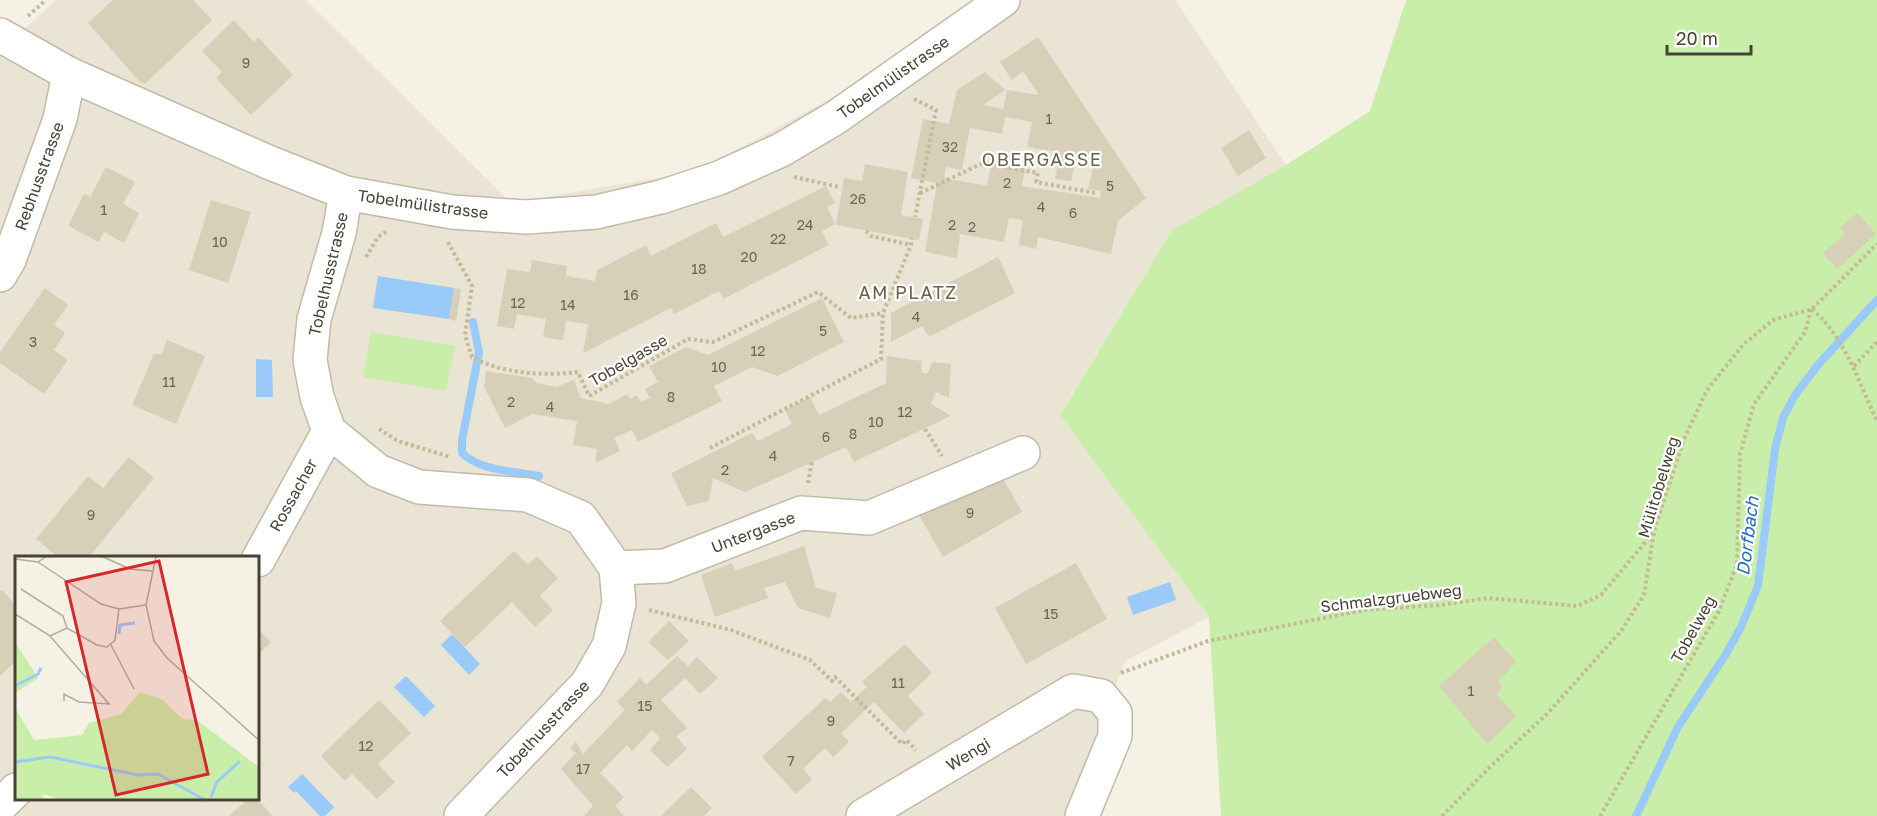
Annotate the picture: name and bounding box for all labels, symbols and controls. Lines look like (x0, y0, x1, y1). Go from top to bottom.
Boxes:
scale bar (1667, 18, 1751, 56)
text: 20 m (1676, 27, 1718, 49)
street label: Tobelmülistrasse (833, 31, 953, 123)
house number: 9 (242, 54, 250, 71)
house number: 1 (1046, 110, 1053, 127)
street label: Rebhusstrasse (10, 119, 68, 233)
house number: 32 (942, 138, 958, 155)
district label: OBERGASSE (982, 148, 1102, 170)
house number: 2 (1003, 174, 1011, 191)
house number: 5 (1106, 177, 1114, 194)
street label: Tobelmülistrasse (356, 185, 490, 223)
house number: 26 (850, 190, 866, 207)
house number: 4 (1037, 198, 1045, 215)
house number: 1 (101, 201, 108, 218)
house number: 6 (1069, 204, 1077, 221)
street label: Tobelhusstrasse (304, 210, 352, 338)
house number: 24 (797, 216, 813, 233)
house number: 2 (948, 216, 956, 233)
house number: 2 (968, 218, 976, 235)
house number: 22 (770, 230, 786, 247)
house number: 10 (212, 233, 228, 250)
house number: 20 (741, 248, 757, 265)
house number: 18 (691, 260, 707, 277)
district label: AM PLATZ (858, 281, 958, 303)
house number: 16 (623, 286, 639, 303)
house number: 12 (511, 294, 525, 311)
house number: 14 (560, 296, 576, 313)
house number: 4 (912, 308, 920, 325)
house number: 5 (819, 322, 827, 339)
street label: Tobelgasse (585, 330, 671, 390)
house number: 3 (29, 333, 37, 350)
house number: 12 (751, 342, 765, 359)
house number: 10 (711, 358, 727, 375)
house number: 11 (162, 373, 176, 390)
house number: 8 (667, 388, 675, 405)
house number: 2 (507, 393, 515, 410)
house number: 4 (546, 398, 554, 415)
house number: 12 (898, 403, 912, 420)
house number: 10 (868, 413, 884, 430)
house number: 8 (849, 425, 857, 442)
house number: 6 (822, 428, 830, 445)
street label: Mülitobelweg (1633, 434, 1683, 540)
house number: 4 (769, 447, 777, 464)
street label: Rossacher (265, 455, 321, 535)
house number: 2 (721, 461, 729, 478)
water label: Dorfbach (1731, 494, 1763, 577)
house number: 9 (966, 504, 974, 521)
house number: 9 (87, 506, 95, 523)
street label: Untergasse (708, 507, 798, 557)
inset map (15, 556, 260, 801)
street label: Schmalzgruebweg (1319, 579, 1463, 617)
street label: Tobelweg (1666, 592, 1720, 666)
house number: 15 (1044, 605, 1058, 622)
house number: 11 (891, 674, 905, 691)
street label: Tobelhusstrasse (493, 676, 593, 782)
house number: 1 (1468, 682, 1475, 699)
house number: 15 (638, 697, 652, 714)
house number: 9 (827, 712, 835, 729)
street label: Wengi (942, 733, 994, 775)
house number: 12 (359, 737, 373, 754)
house number: 7 (787, 752, 795, 769)
house number: 17 (576, 760, 590, 777)

